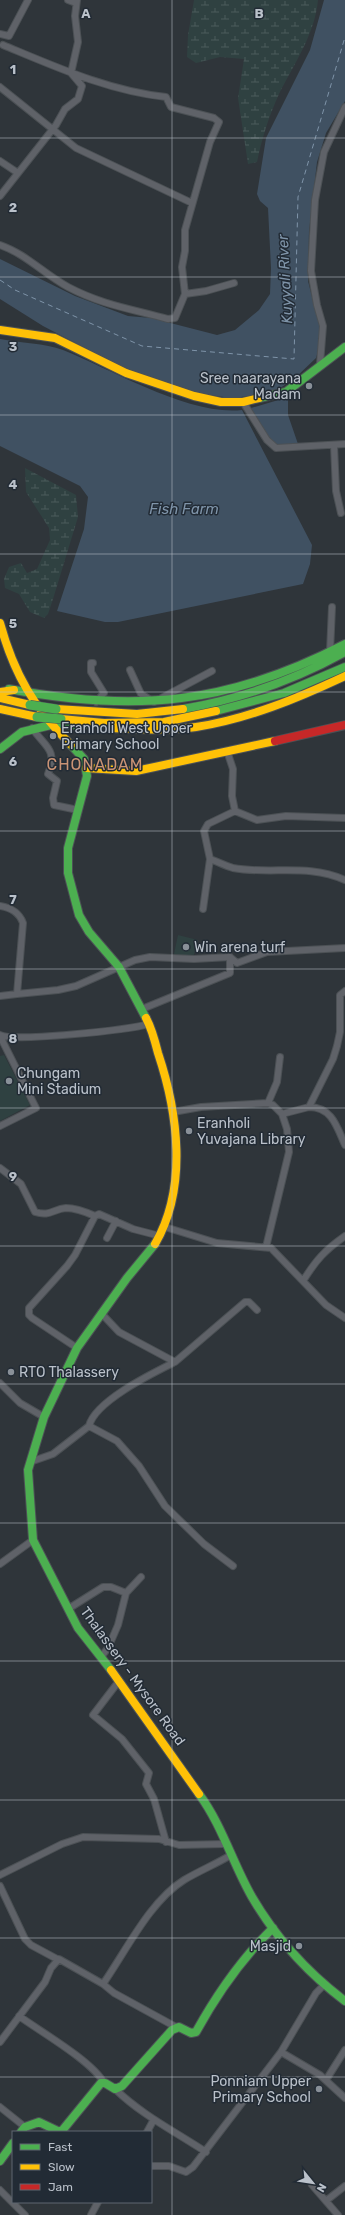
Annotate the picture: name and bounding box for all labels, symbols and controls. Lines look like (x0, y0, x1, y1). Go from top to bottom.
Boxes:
text: A (81, 6, 91, 21)
text: B (254, 6, 264, 21)
text: 1 (10, 62, 16, 77)
text: 2 (9, 200, 17, 215)
water label: Kuyyali River (274, 233, 296, 324)
text: 3 (9, 339, 18, 354)
place label: Sree naarayana Madam (200, 370, 301, 403)
marker: Sree naarayana Madam (304, 381, 314, 391)
text: 4 (9, 477, 18, 492)
water label: Fish Farm (149, 500, 219, 518)
text: 5 (9, 616, 17, 631)
place label: Eranholi West Upper Primary School (61, 720, 193, 753)
marker: Eranholi West Upper Primary School (48, 731, 58, 741)
text: 6 (9, 754, 18, 769)
district label: CHONADAM (46, 755, 144, 774)
text: 7 (9, 892, 17, 907)
place label: Win arena turf (194, 939, 286, 956)
marker: Win arena turf (181, 942, 191, 952)
text: 8 (9, 1031, 18, 1046)
place label: Chungam Mini Stadium (17, 1065, 101, 1098)
marker: Chungam Mini Stadium (4, 1076, 14, 1086)
place label: Eranholi Yuvajana Library (197, 1115, 306, 1148)
marker: Eranholi Yuvajana Library (184, 1126, 194, 1136)
text: 9 (9, 1169, 17, 1184)
place label: RTO Thalassery (19, 1364, 119, 1381)
marker: RTO Thalassery (6, 1367, 16, 1377)
street label: Thalassery - Mysore Road (77, 1604, 189, 1749)
place label: Masjid (250, 1938, 291, 1955)
marker: Masjid (294, 1941, 304, 1951)
place label: Ponniam Upper Primary School (210, 2073, 312, 2106)
marker: Ponniam Upper Primary School (314, 2084, 324, 2094)
legend (12, 2131, 152, 2203)
text: Fast (48, 2140, 72, 2154)
text: Slow (48, 2160, 75, 2174)
north arrow (293, 2163, 333, 2203)
text: Jam (48, 2180, 73, 2194)
text: N (314, 2181, 329, 2194)

